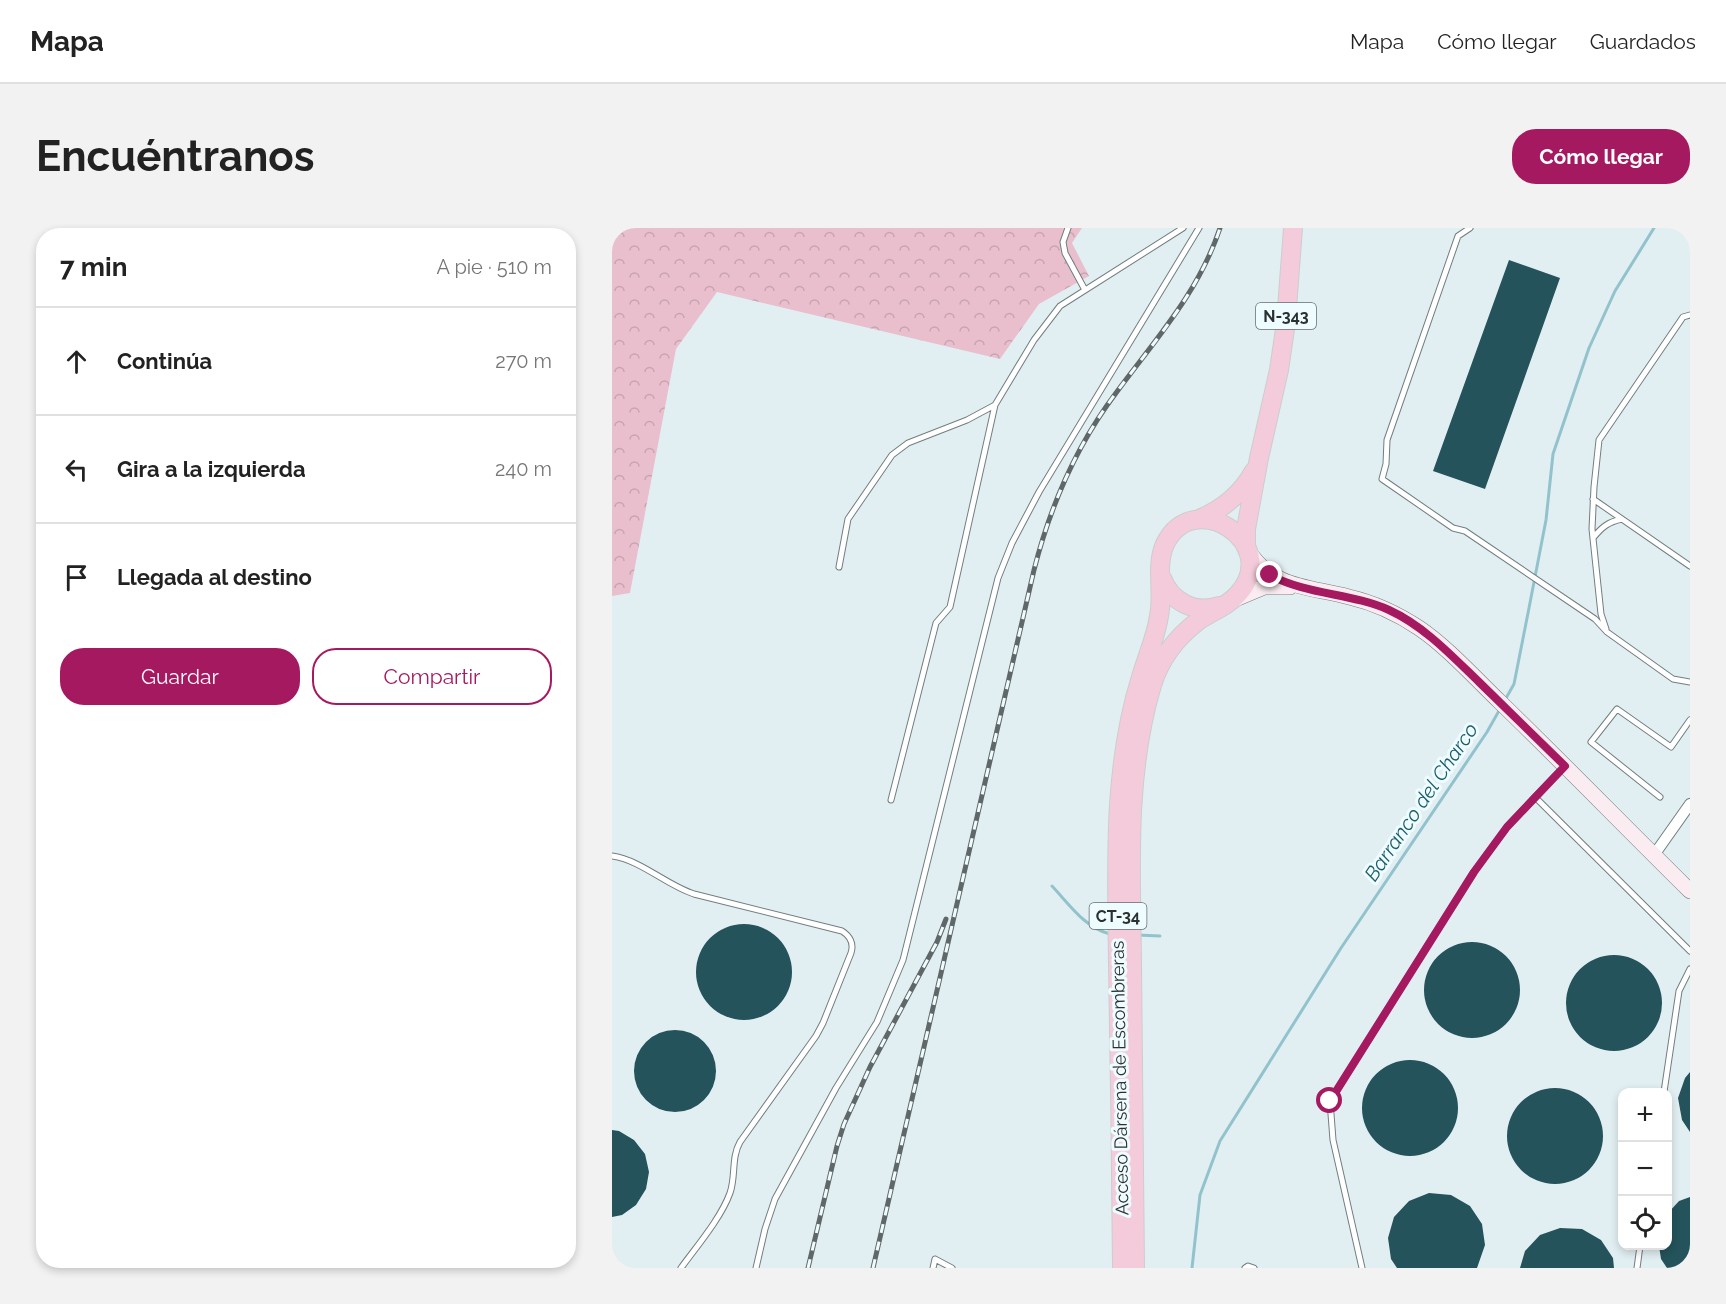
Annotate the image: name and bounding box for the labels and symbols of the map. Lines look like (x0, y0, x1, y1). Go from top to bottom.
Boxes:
road number: N-343 (1256, 303, 1316, 329)
route end (1256, 561, 1282, 587)
water label: Barranco del Charco (1359, 718, 1483, 886)
road number: CT-34 (1090, 903, 1146, 929)
street label: Acceso Dársena de Escombreras (1107, 940, 1132, 1215)
route start (1316, 1087, 1342, 1113)

